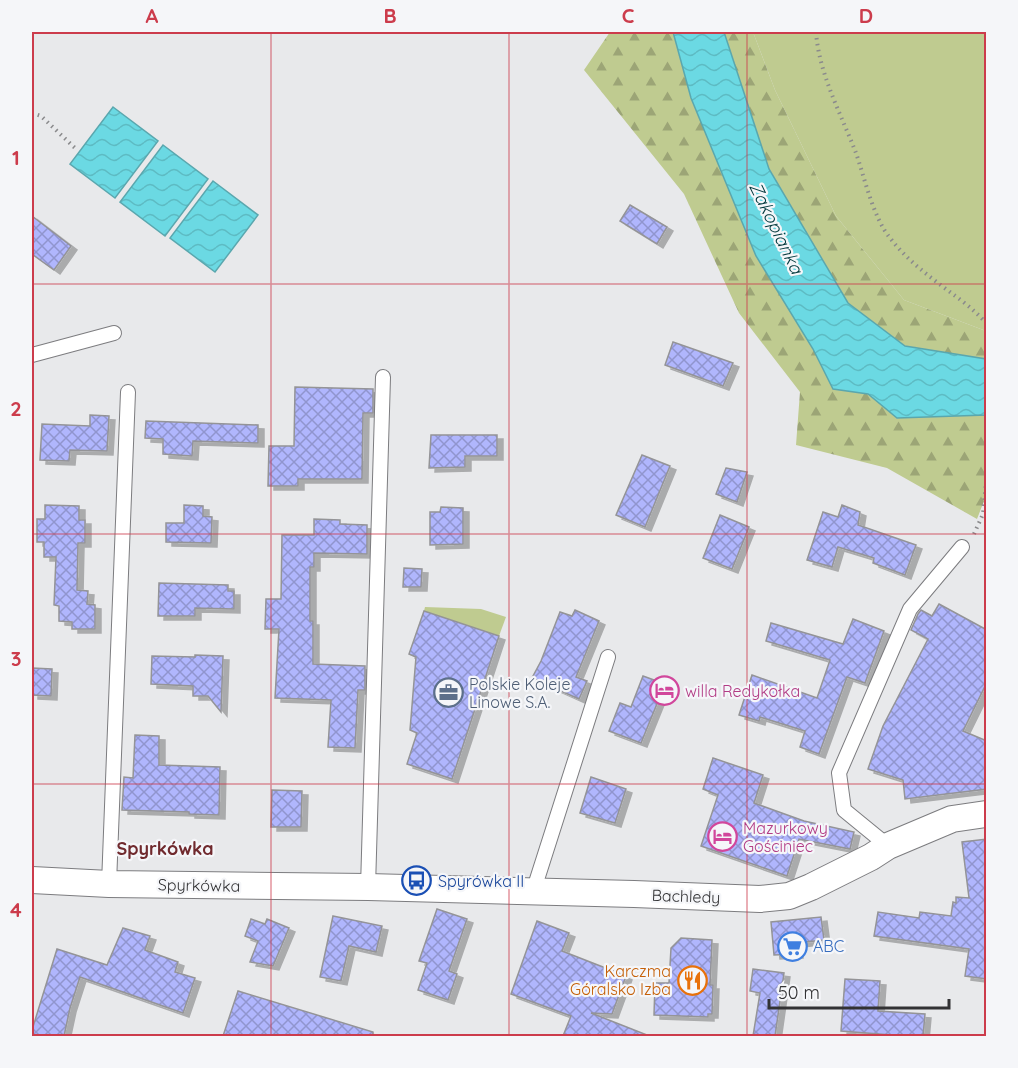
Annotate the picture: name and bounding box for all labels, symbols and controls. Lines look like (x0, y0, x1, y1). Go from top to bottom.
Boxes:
text: A (146, 3, 159, 28)
text: B (383, 3, 397, 28)
text: C (622, 3, 635, 28)
text: D (859, 3, 873, 28)
text: 1 (12, 145, 20, 170)
water label: Zakopianka (744, 178, 809, 278)
text: 2 (10, 396, 22, 421)
text: 3 (11, 646, 21, 671)
place label: Polskie Koleje Linowe S.A. (469, 674, 571, 712)
hotel icon: willa Redykołka (648, 675, 680, 707)
office icon: Polskie Koleje Linowe S.A. (432, 677, 464, 709)
place label: willa Redykołka (685, 681, 800, 701)
place label: Mazurkowy Gościniec (743, 818, 828, 856)
hotel icon: Mazurkowy Gościniec (706, 821, 738, 853)
district label: Spyrkówka (116, 837, 214, 860)
bus stop icon: Spyrówka II (401, 865, 433, 897)
place label: Spyrówka II (438, 871, 524, 891)
street label: Spyrkówka (158, 874, 240, 896)
street label: Bachledy (651, 885, 721, 907)
text: 4 (10, 897, 22, 922)
supermarket icon: ABC (776, 930, 808, 962)
place label: ABC (813, 936, 844, 956)
place label: Karczma Góralsko Izba (570, 961, 671, 999)
restaurant icon: Karczma Góralsko Izba (676, 964, 708, 996)
scale bar (769, 972, 949, 1010)
text: 50 m (778, 981, 820, 1004)

